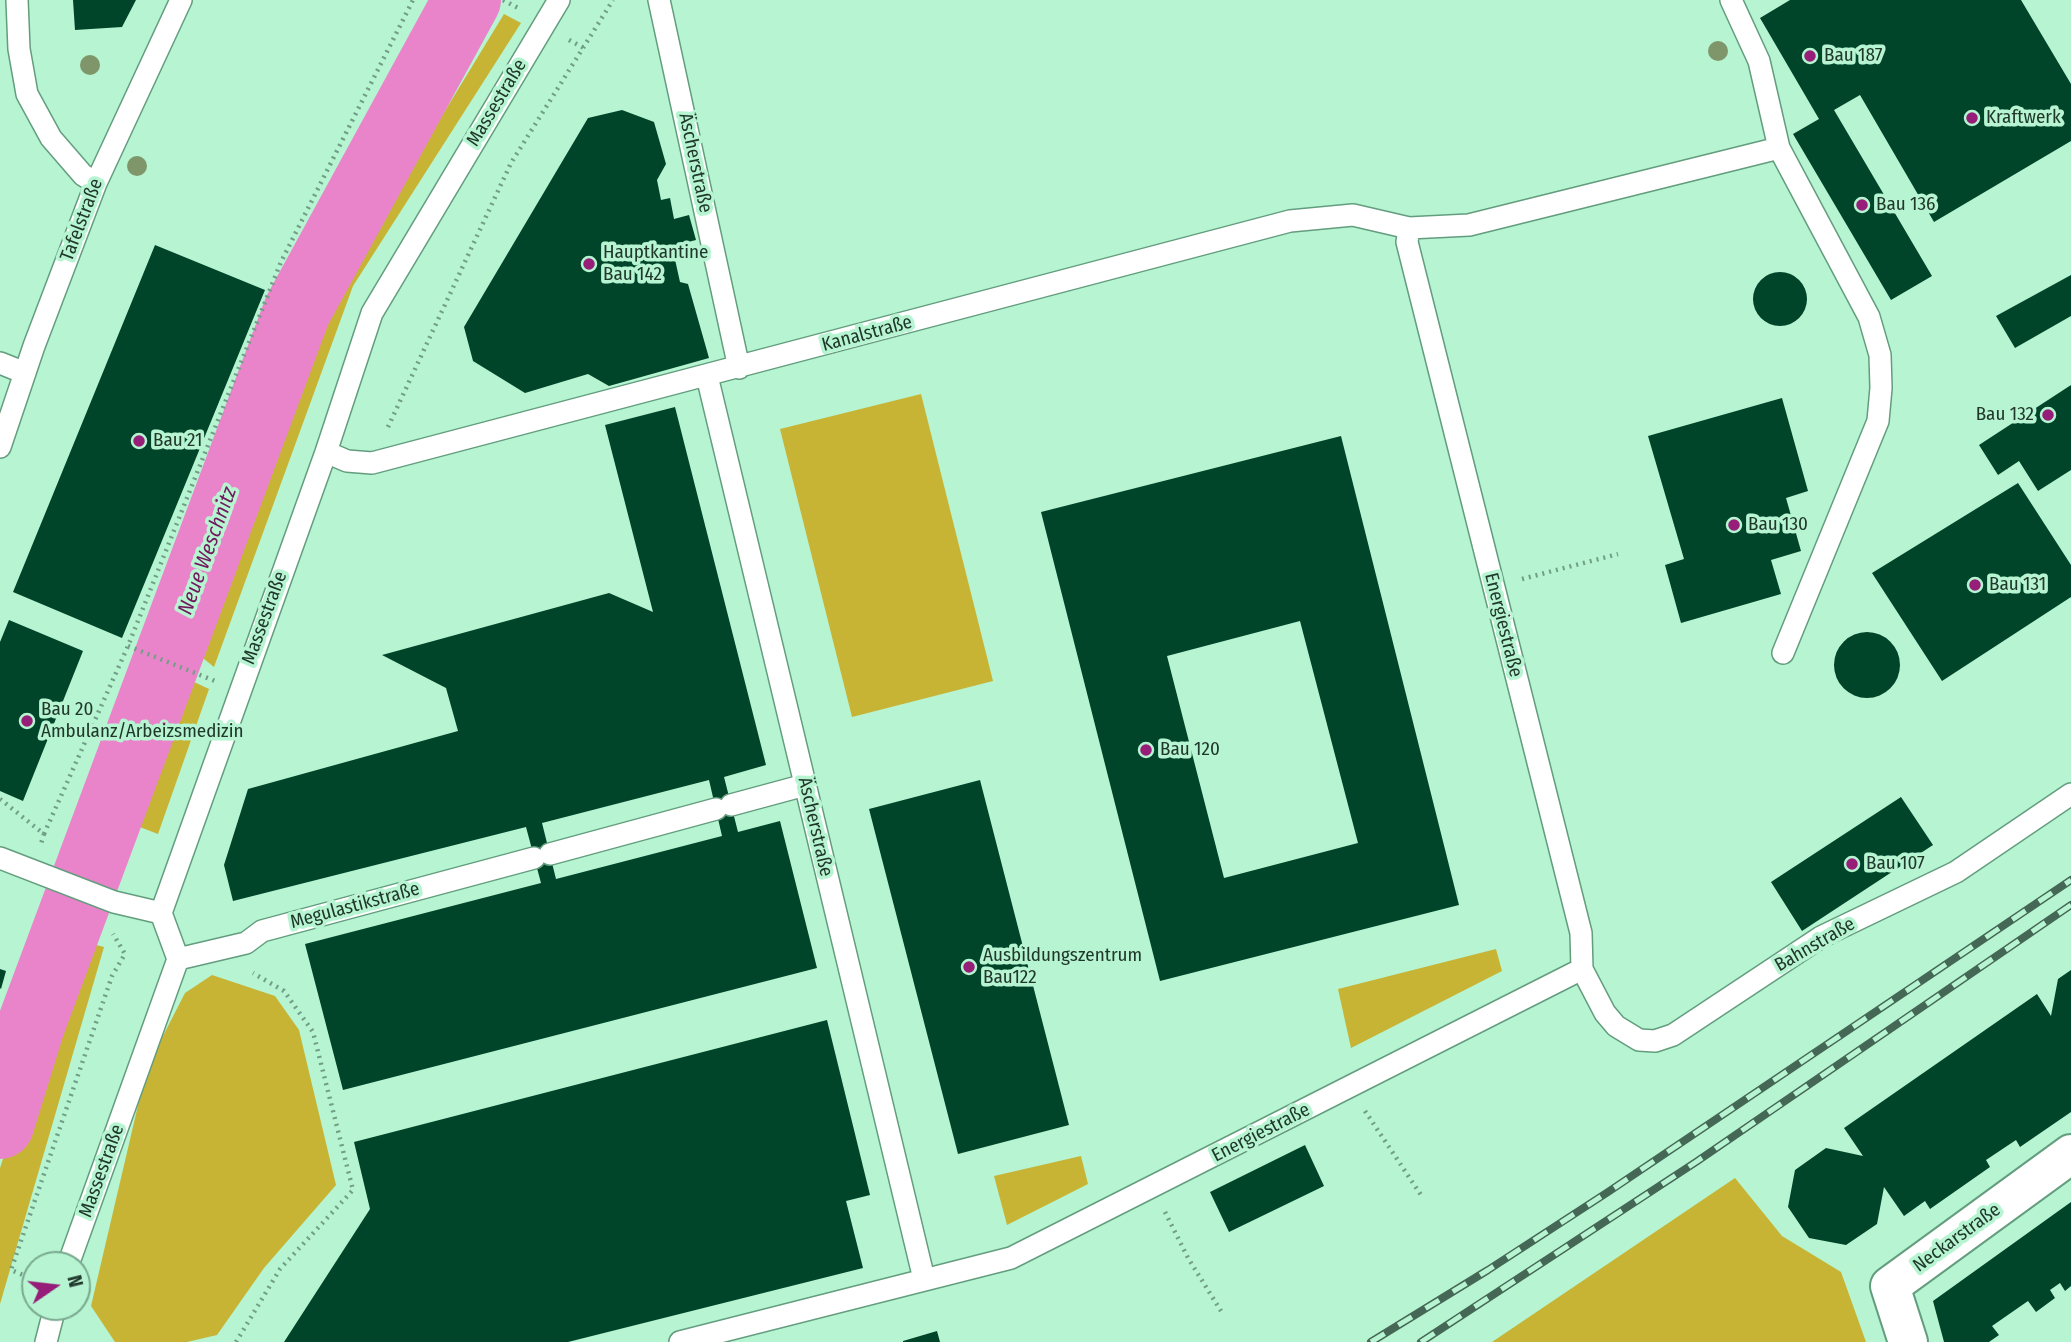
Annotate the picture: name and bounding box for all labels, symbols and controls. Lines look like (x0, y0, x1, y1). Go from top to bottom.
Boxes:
place label: Bau 187 (1824, 45, 1882, 67)
marker: Bau 187 (1802, 48, 1818, 64)
street label: Massestraße (462, 55, 532, 151)
place label: Kraftwerk (1986, 107, 2061, 129)
marker: Kraftwerk (1964, 110, 1980, 126)
street label: Äscherstraße (673, 111, 717, 215)
street label: Tafelstraße (56, 176, 108, 264)
place label: Bau 136 (1876, 194, 1936, 216)
marker: Bau 136 (1854, 197, 1870, 213)
place label: Hauptkantine Bau 142 (603, 242, 708, 286)
marker: Hauptkantine Bau 142 (581, 256, 597, 272)
street label: Kanalstraße (819, 311, 915, 357)
place label: Bau 132 (1976, 404, 2034, 426)
marker: Bau 132 (2040, 407, 2056, 423)
place label: Bau 21 (153, 430, 202, 452)
marker: Bau 21 (131, 433, 147, 449)
water label: Neue Weschnitz (173, 484, 243, 618)
place label: Bau 130 (1748, 514, 1808, 536)
marker: Bau 130 (1726, 517, 1742, 533)
street label: Massestraße (238, 568, 292, 668)
street label: Energiestraße (1479, 570, 1527, 680)
place label: Bau 131 (1989, 574, 2046, 596)
marker: Bau 131 (1967, 577, 1983, 593)
place label: Bau 20 Ambulanz/Arbeizsmedizin (41, 699, 243, 743)
marker: Bau 20 Ambulanz/Arbeizsmedizin (19, 713, 35, 729)
place label: Bau 120 (1160, 739, 1220, 761)
marker: Bau 120 (1138, 742, 1154, 758)
street label: Äscherstraße (793, 775, 837, 879)
place label: Bau 107 (1866, 853, 1925, 875)
marker: Bau 107 (1844, 856, 1860, 872)
street label: Megulastikstraße (288, 878, 422, 934)
street label: Bahnstraße (1771, 913, 1859, 977)
place label: Ausbildungszentrum Bau122 (983, 945, 1142, 989)
marker: Ausbildungszentrum Bau122 (961, 959, 977, 975)
street label: Energiestraße (1208, 1099, 1314, 1167)
street label: Massestraße (75, 1121, 129, 1221)
street label: Neckarstraße (1909, 1199, 2005, 1277)
north arrow (21, 1251, 91, 1321)
text: N (62, 1273, 87, 1290)

